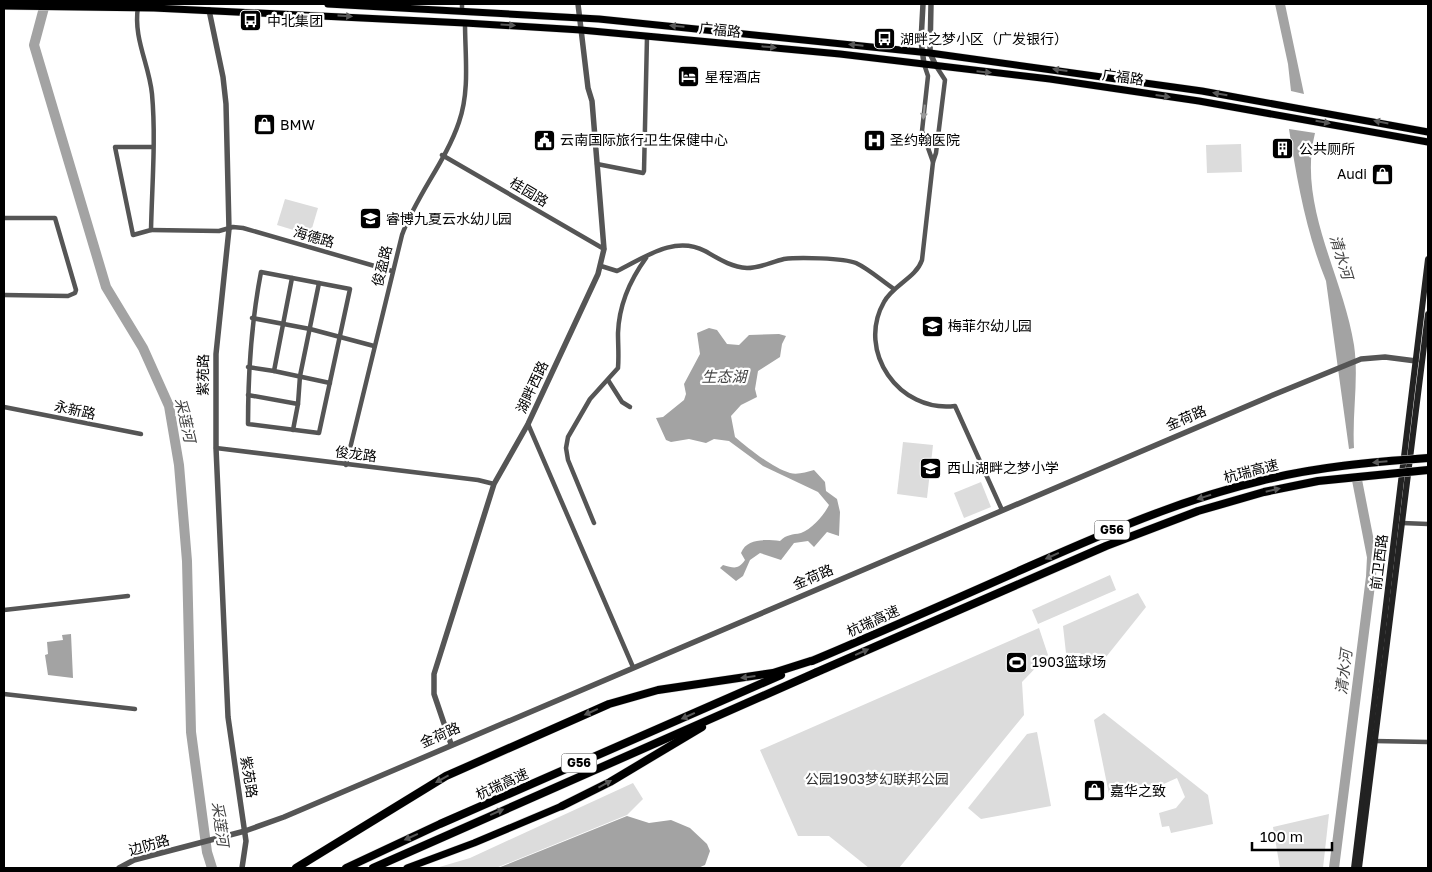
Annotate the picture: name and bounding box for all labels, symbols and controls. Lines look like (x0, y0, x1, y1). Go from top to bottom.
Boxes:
bus stop icon: 中北集团 (239, 9, 263, 33)
place label: 中北集团 (267, 12, 323, 29)
one-way arrow (338, 13, 354, 21)
street label: 广福路 (698, 19, 742, 40)
one-way arrow (500, 22, 516, 30)
one-way arrow (669, 22, 685, 30)
bus stop icon: 湖畔之梦小区（广发银行） (872, 27, 896, 51)
place label: 湖畔之梦小区（广发银行） (900, 30, 1068, 47)
one-way arrow (848, 41, 864, 49)
one-way arrow (761, 43, 777, 51)
hotel icon: 星程酒店 (677, 65, 701, 89)
street label: 广福路 (1101, 65, 1145, 88)
one-way arrow (1051, 66, 1067, 74)
place label: 星程酒店 (705, 68, 761, 85)
one-way arrow (977, 68, 993, 76)
one-way arrow (1212, 89, 1228, 97)
one-way arrow (1155, 92, 1171, 100)
one-way arrow (920, 105, 928, 121)
shop icon: BMW (252, 113, 276, 137)
place label: BMW (280, 116, 315, 133)
one-way arrow (1372, 117, 1388, 125)
one-way arrow (1315, 119, 1331, 127)
public building icon: 云南国际旅行卫生保健中心 (532, 128, 556, 152)
hospital icon: 圣约翰医院 (862, 128, 886, 152)
place label: 云南国际旅行卫生保健中心 (560, 131, 728, 148)
place label: 圣约翰医院 (890, 131, 960, 148)
building icon: 公共厕所 (1271, 137, 1295, 161)
place label: 公共厕所 (1299, 140, 1355, 157)
shop icon: Audi (1371, 162, 1395, 186)
place label: Audi (1337, 165, 1367, 182)
street label: 桂园路 (507, 173, 552, 210)
school or university icon: 睿博九夏云水幼儿园 (358, 207, 382, 231)
place label: 睿博九夏云水幼儿园 (386, 210, 512, 227)
street label: 海德路 (292, 223, 337, 250)
water label: 清水河 (1327, 233, 1358, 284)
street label: 俊盈路 (368, 243, 395, 288)
school or university icon: 梅菲尔幼儿园 (920, 314, 944, 338)
place label: 梅菲尔幼儿园 (948, 317, 1032, 334)
street label: 紫苑路 (194, 354, 211, 396)
street label: 湖畔西路 (512, 358, 551, 416)
water label: 生态湖 (701, 367, 748, 385)
water label: 采莲河 (172, 396, 200, 447)
street label: 永新路 (53, 397, 97, 422)
street label: 金荷路 (1163, 402, 1208, 434)
street label: 俊龙路 (334, 443, 378, 464)
street label: 杭瑞高速 (1222, 455, 1280, 486)
school or university icon: 西山湖畔之梦小学 (919, 456, 943, 480)
one-way arrow (1371, 458, 1387, 466)
place label: 西山湖畔之梦小学 (947, 459, 1059, 476)
one-way arrow (1265, 486, 1280, 494)
one-way arrow (1196, 493, 1211, 501)
road number: G56 (1094, 520, 1130, 540)
street label: 前卫西路 (1367, 533, 1390, 591)
one-way arrow (1045, 552, 1059, 560)
street label: 金荷路 (790, 561, 835, 593)
street label: 杭瑞高速 (844, 601, 902, 640)
water label: 清水河 (1331, 645, 1355, 695)
one-way arrow (855, 648, 869, 656)
sports icon: 1903篮球场 (1004, 650, 1028, 674)
place label: 1903篮球场 (1032, 653, 1106, 670)
one-way arrow (740, 673, 756, 681)
one-way arrow (584, 709, 598, 717)
one-way arrow (681, 712, 695, 720)
street label: 金荷路 (417, 718, 462, 751)
road number: G56 (562, 754, 596, 772)
street label: 紫苑路 (238, 755, 261, 799)
street label: 杭瑞高速 (473, 764, 531, 803)
park label: 公园1903梦幻联邦公园 (805, 770, 949, 787)
one-way arrow (436, 774, 449, 783)
shop icon: 嘉华之致 (1082, 779, 1106, 803)
one-way arrow (598, 780, 613, 788)
place label: 嘉华之致 (1110, 782, 1166, 799)
water label: 采莲河 (209, 800, 233, 850)
one-way arrow (490, 808, 504, 816)
scale bar (1252, 820, 1332, 852)
text: 100 m (1260, 827, 1303, 845)
street label: 边防路 (126, 831, 171, 858)
one-way arrow (404, 834, 418, 842)

